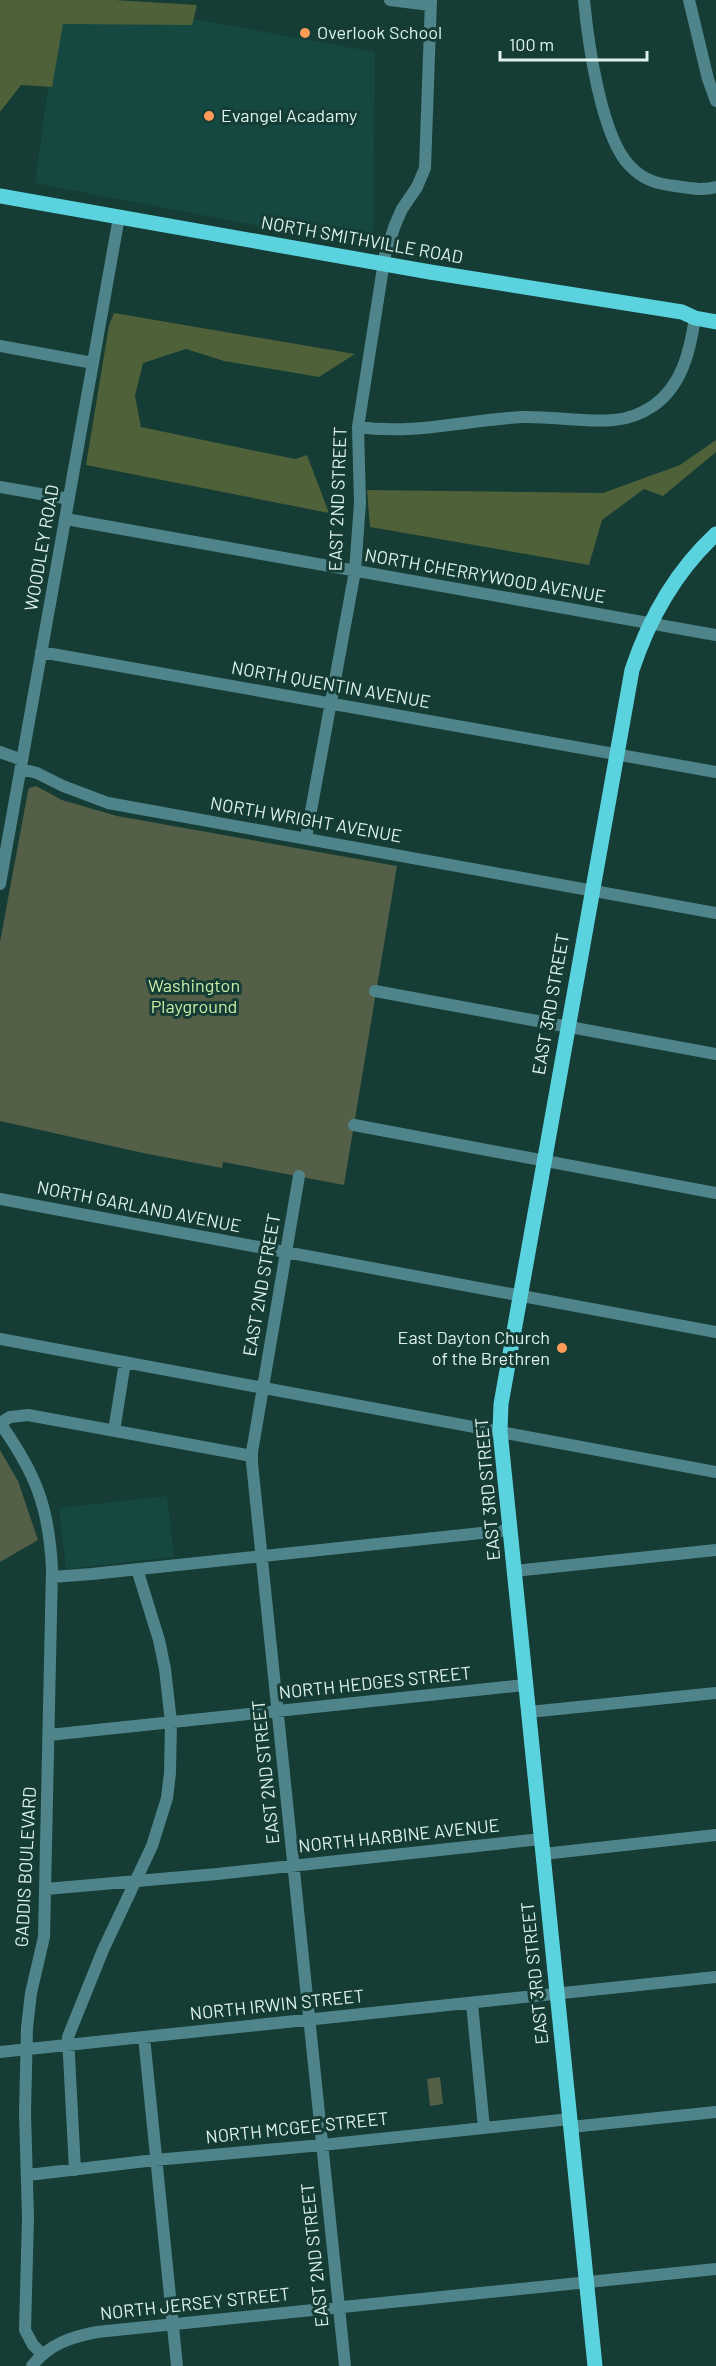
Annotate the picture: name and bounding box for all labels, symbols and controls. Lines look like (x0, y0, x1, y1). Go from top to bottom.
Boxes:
place label: Overlook School (317, 21, 442, 43)
scale bar (500, 24, 647, 62)
marker: Overlook School (298, 26, 312, 40)
text: 100 m (509, 33, 554, 55)
place label: Evangel Acadamy (221, 104, 357, 126)
marker: Evangel Acadamy (202, 109, 216, 123)
street label: NORTH SMITHVILLE ROAD (260, 210, 465, 268)
street label: EAST 2ND STREET (323, 426, 351, 572)
street label: WOODLEY ROAD (19, 483, 63, 613)
street label: NORTH CHERRYWOOD AVENUE (363, 543, 607, 607)
street label: NORTH QUENTIN AVENUE (230, 656, 432, 712)
street label: NORTH WRIGHT AVENUE (209, 791, 404, 847)
street label: EAST 3RD STREET (527, 931, 573, 1076)
park label: Washington Playground (148, 974, 240, 1017)
street label: NORTH GARLAND AVENUE (35, 1175, 243, 1237)
street label: EAST 2ND STREET (238, 1212, 284, 1358)
place label: East Dayton Church of the Brethren (398, 1326, 550, 1369)
marker: East Dayton Church of the Brethren (555, 1341, 569, 1355)
street label: EAST 3RD STREET (470, 1417, 504, 1562)
street label: NORTH HEDGES STREET (278, 1661, 472, 1703)
street label: EAST 2ND STREET (246, 1699, 284, 1845)
street label: GADDIS BOULEVARD (10, 1786, 40, 1948)
street label: NORTH HARBINE AVENUE (297, 1813, 501, 1857)
street label: EAST 3RD STREET (516, 1901, 552, 2046)
street label: NORTH IRWIN STREET (189, 1984, 365, 2024)
street label: NORTH MCGEE STREET (204, 2106, 389, 2148)
street label: EAST 2ND STREET (295, 2182, 333, 2328)
street label: NORTH JERSEY STREET (99, 2282, 291, 2324)

